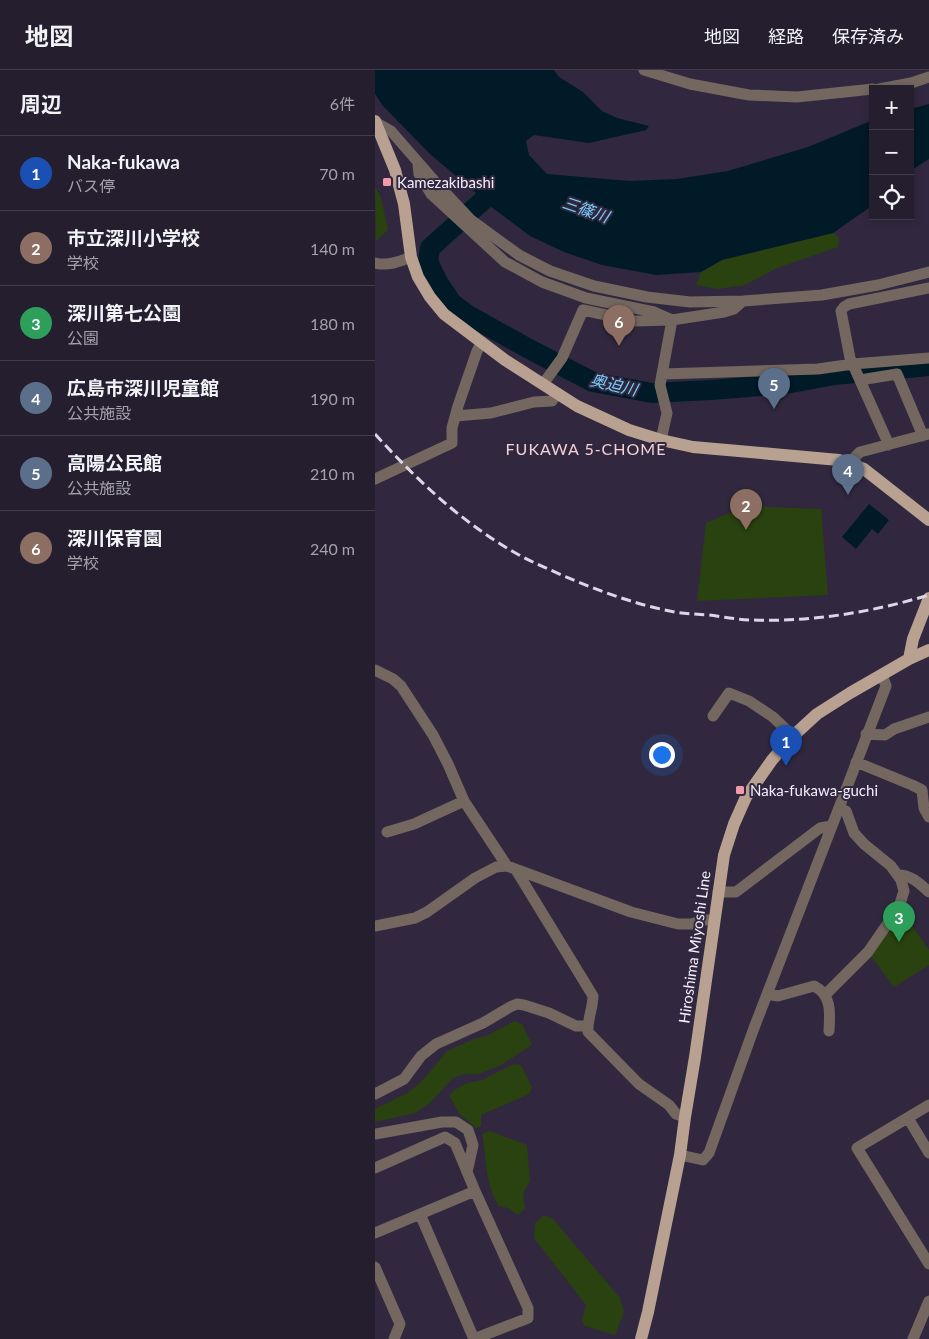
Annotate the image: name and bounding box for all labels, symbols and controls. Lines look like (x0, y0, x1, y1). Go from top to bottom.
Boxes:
text: 地図 (25, 21, 73, 50)
text: 地図 (704, 25, 740, 47)
text: 経路 (768, 25, 804, 47)
text: 保存済み (832, 25, 904, 47)
map controls (869, 85, 914, 220)
button: + (869, 85, 914, 130)
text: 周辺 (20, 91, 62, 116)
text: 6件 (330, 94, 355, 113)
button: − (869, 130, 914, 175)
text: Naka-fukawa (67, 150, 180, 173)
text: 1 (31, 164, 41, 183)
text: 70 m (319, 164, 355, 183)
place label: Kamezakibashi (397, 173, 494, 191)
button: locate (869, 175, 914, 220)
text: バス停 (67, 176, 115, 195)
marker: Kamezakibashi (381, 176, 393, 188)
water label: 三篠川 (560, 192, 614, 226)
text: 市立深川小学校 (67, 226, 200, 249)
text: 2 (31, 239, 41, 258)
text: 140 m (310, 239, 355, 258)
text: 学校 (67, 253, 99, 272)
text: 深川第七公園 (67, 301, 181, 324)
pin: 6 (603, 305, 635, 346)
text: 3 (31, 314, 41, 333)
text: 180 m (310, 314, 355, 333)
text: 公園 (67, 328, 99, 347)
pin: 5 (758, 368, 790, 409)
water label: 奥迫川 (588, 369, 641, 399)
text: 広島市深川児童館 (67, 376, 219, 399)
text: 4 (31, 389, 41, 408)
text: 190 m (310, 389, 355, 408)
text: 公共施設 (67, 403, 131, 422)
district label: FUKAWA 5-CHOME (506, 439, 666, 458)
text: 高陽公民館 (67, 451, 162, 474)
pin: 4 (832, 454, 864, 495)
text: 5 (31, 464, 41, 483)
text: 210 m (310, 464, 355, 483)
text: 公共施設 (67, 478, 131, 497)
pin: 2 (730, 489, 762, 530)
text: 深川保育園 (67, 526, 162, 549)
text: 6 (31, 539, 41, 558)
text: 240 m (310, 539, 355, 558)
text: 学校 (67, 553, 99, 572)
pin: 1 (770, 725, 802, 766)
your location (649, 742, 675, 768)
place label: Naka-fukawa-guchi (750, 781, 878, 799)
marker: Naka-fukawa-guchi (734, 784, 746, 796)
street label: Hiroshima Miyoshi Line (674, 869, 714, 1025)
pin: 3 (883, 901, 915, 942)

